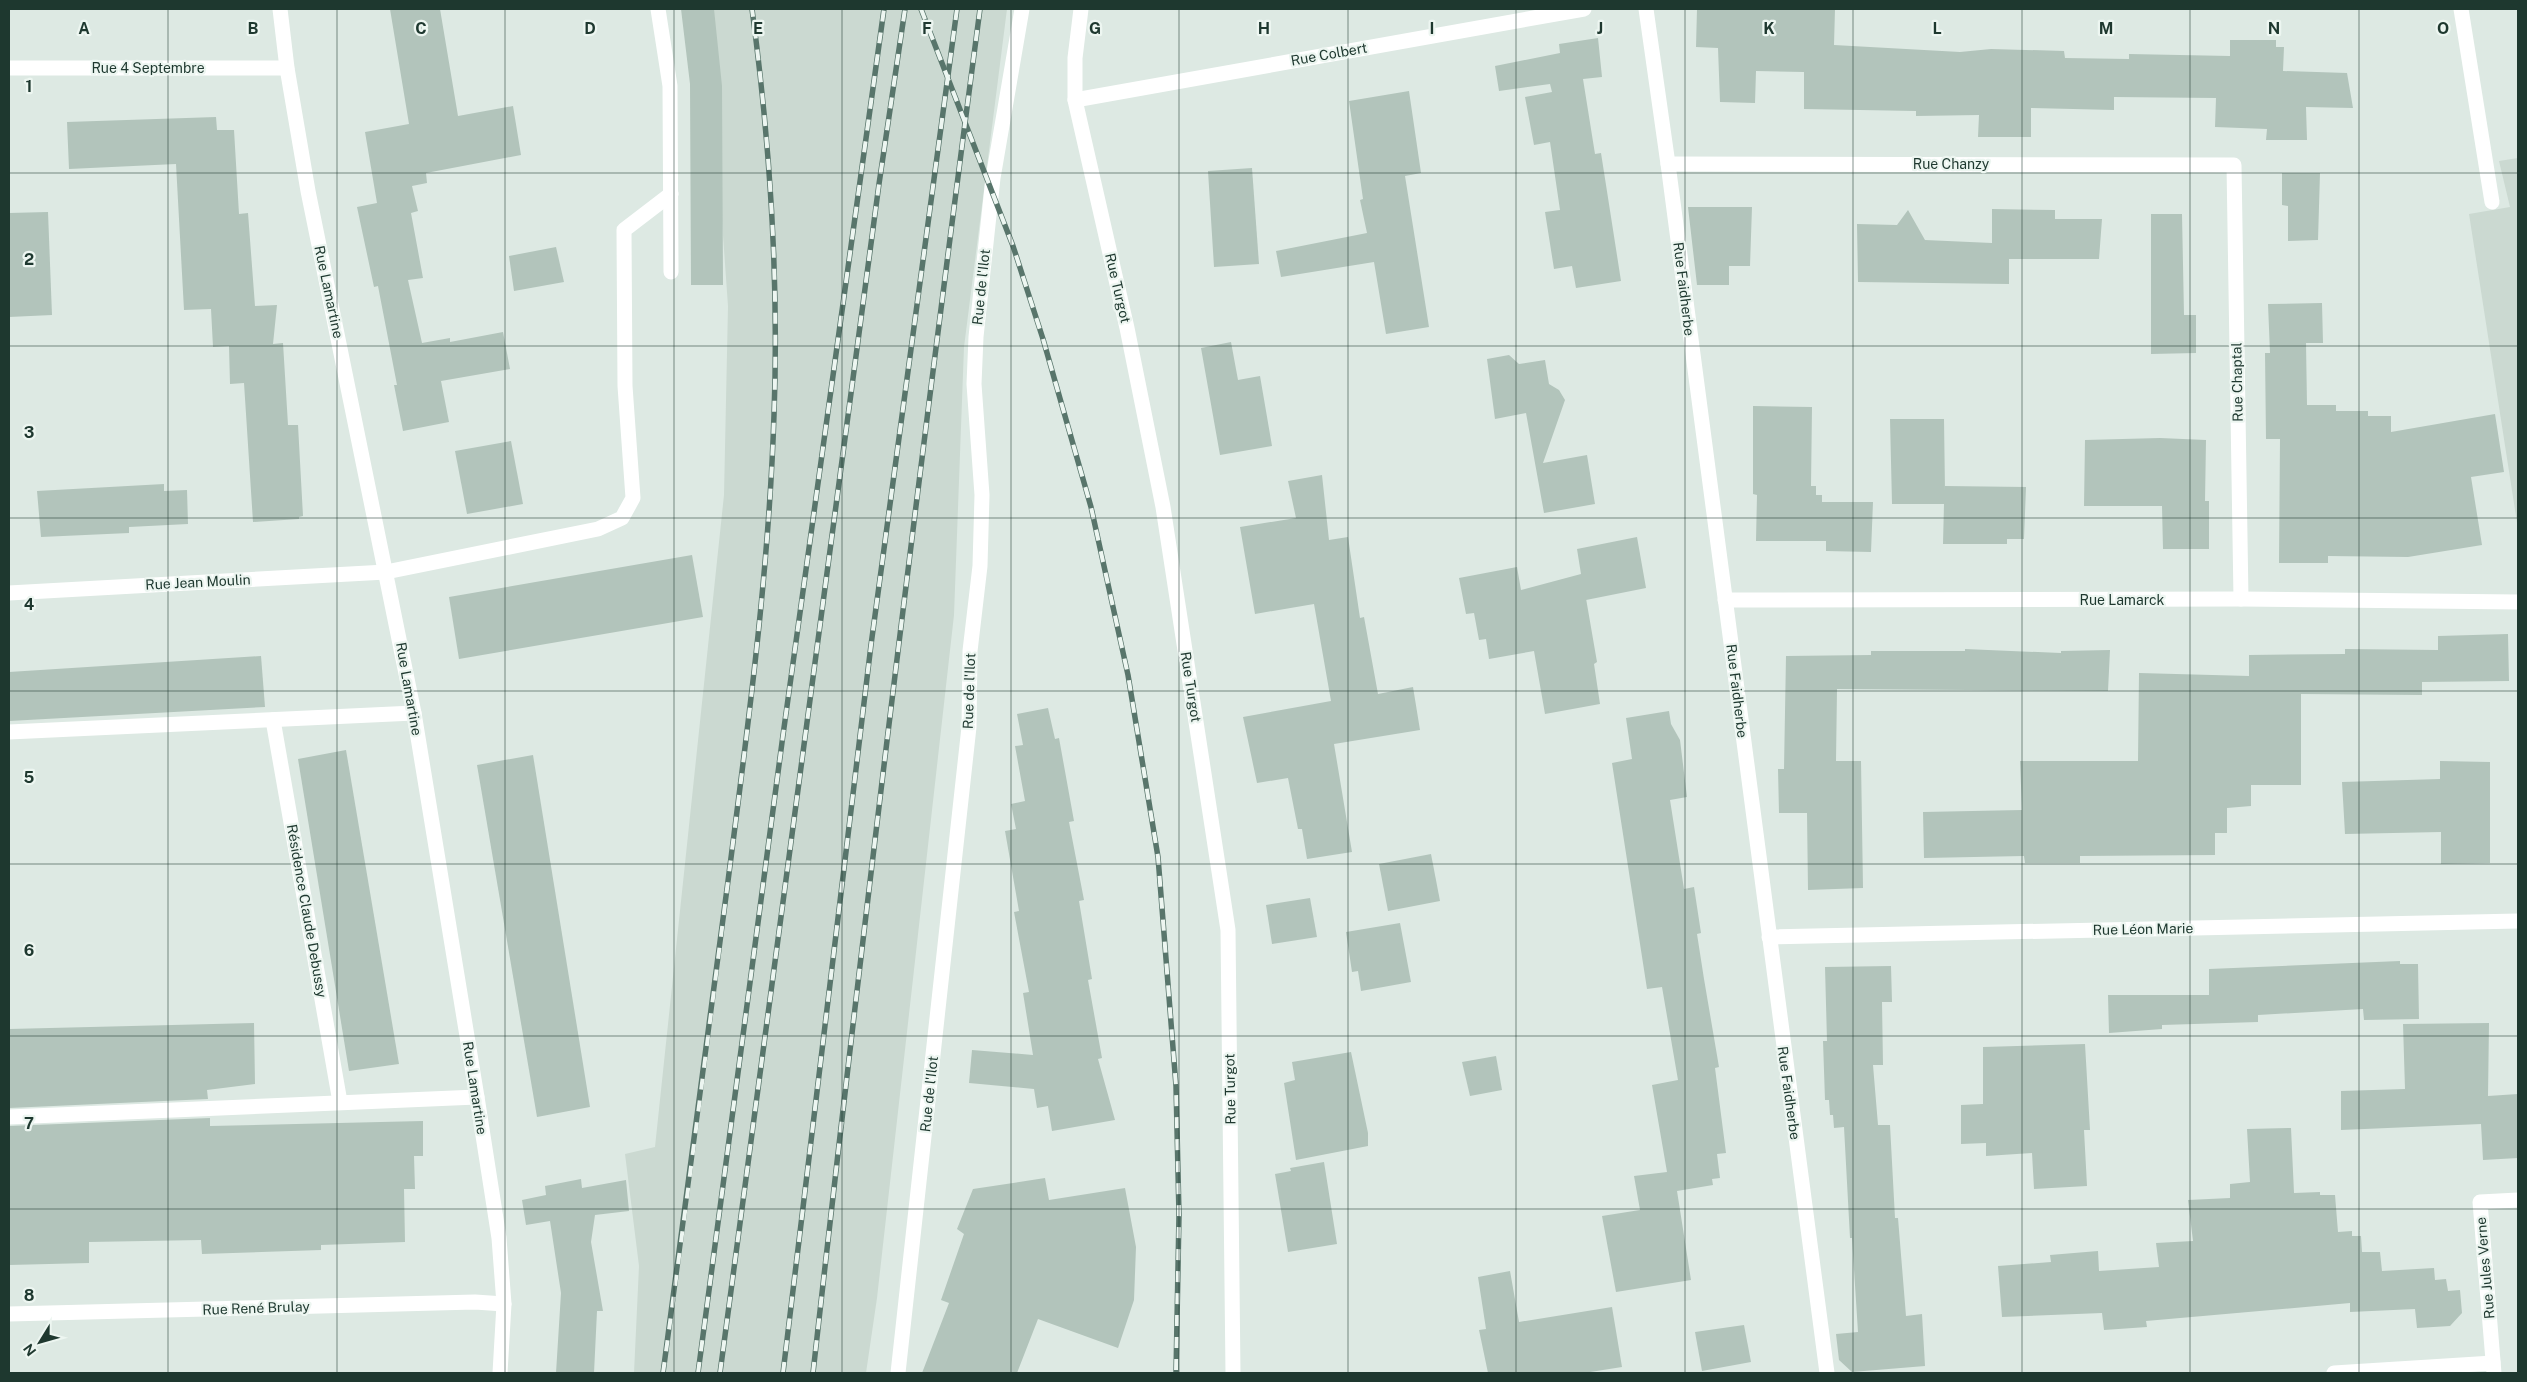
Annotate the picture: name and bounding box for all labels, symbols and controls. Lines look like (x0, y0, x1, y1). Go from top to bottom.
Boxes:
text: A (78, 19, 90, 38)
text: B (248, 19, 259, 38)
text: C (415, 19, 427, 38)
text: D (584, 19, 596, 38)
text: E (753, 19, 763, 38)
text: F (922, 19, 932, 38)
text: G (1089, 19, 1101, 38)
text: H (1258, 19, 1270, 38)
text: I (1430, 19, 1434, 38)
text: J (1597, 19, 1603, 38)
text: K (1763, 19, 1775, 38)
text: L (1932, 19, 1942, 38)
text: M (2099, 19, 2113, 38)
text: N (2268, 19, 2280, 38)
text: O (2437, 19, 2449, 38)
street label: Rue Colbert (1289, 39, 1369, 69)
street label: Rue 4 Septembre (91, 60, 205, 76)
text: 1 (26, 77, 32, 96)
street label: Rue Chanzy (1913, 156, 1990, 172)
street label: Rue Faidherbe (1670, 241, 1698, 337)
street label: Rue Lamartine (311, 244, 347, 340)
street label: Rue de l'Ilot (969, 248, 993, 326)
text: 2 (24, 250, 34, 269)
street label: Rue Turgot (1102, 251, 1134, 325)
street label: Rue Chaptal (2228, 342, 2246, 422)
text: 3 (24, 423, 34, 442)
street label: Rue Jean Moulin (145, 571, 251, 593)
street label: Rue Lamarck (2080, 592, 2165, 608)
text: 4 (24, 595, 35, 614)
street label: Rue Lamartine (393, 641, 425, 737)
street label: Rue Faidherbe (1723, 643, 1751, 739)
street label: Rue Turgot (1178, 651, 1204, 723)
street label: Rue de l'Ilot (960, 653, 978, 729)
text: 5 (24, 768, 35, 787)
street label: Résidence Claude Debussy (284, 823, 330, 999)
street label: Rue Léon Marie (2092, 920, 2194, 938)
text: 6 (24, 941, 34, 960)
street label: Rue Lamartine (460, 1040, 490, 1136)
street label: Rue Faidherbe (1775, 1045, 1803, 1141)
street label: Rue Turgot (1221, 1053, 1239, 1125)
street label: Rue de l'Ilot (917, 1055, 941, 1133)
text: 7 (24, 1114, 34, 1133)
street label: Rue Jules Verne (2473, 1216, 2497, 1320)
text: 8 (24, 1286, 35, 1305)
street label: Rue René Brulay (202, 1298, 310, 1318)
north arrow (15, 1317, 65, 1367)
text: N (20, 1341, 39, 1359)

